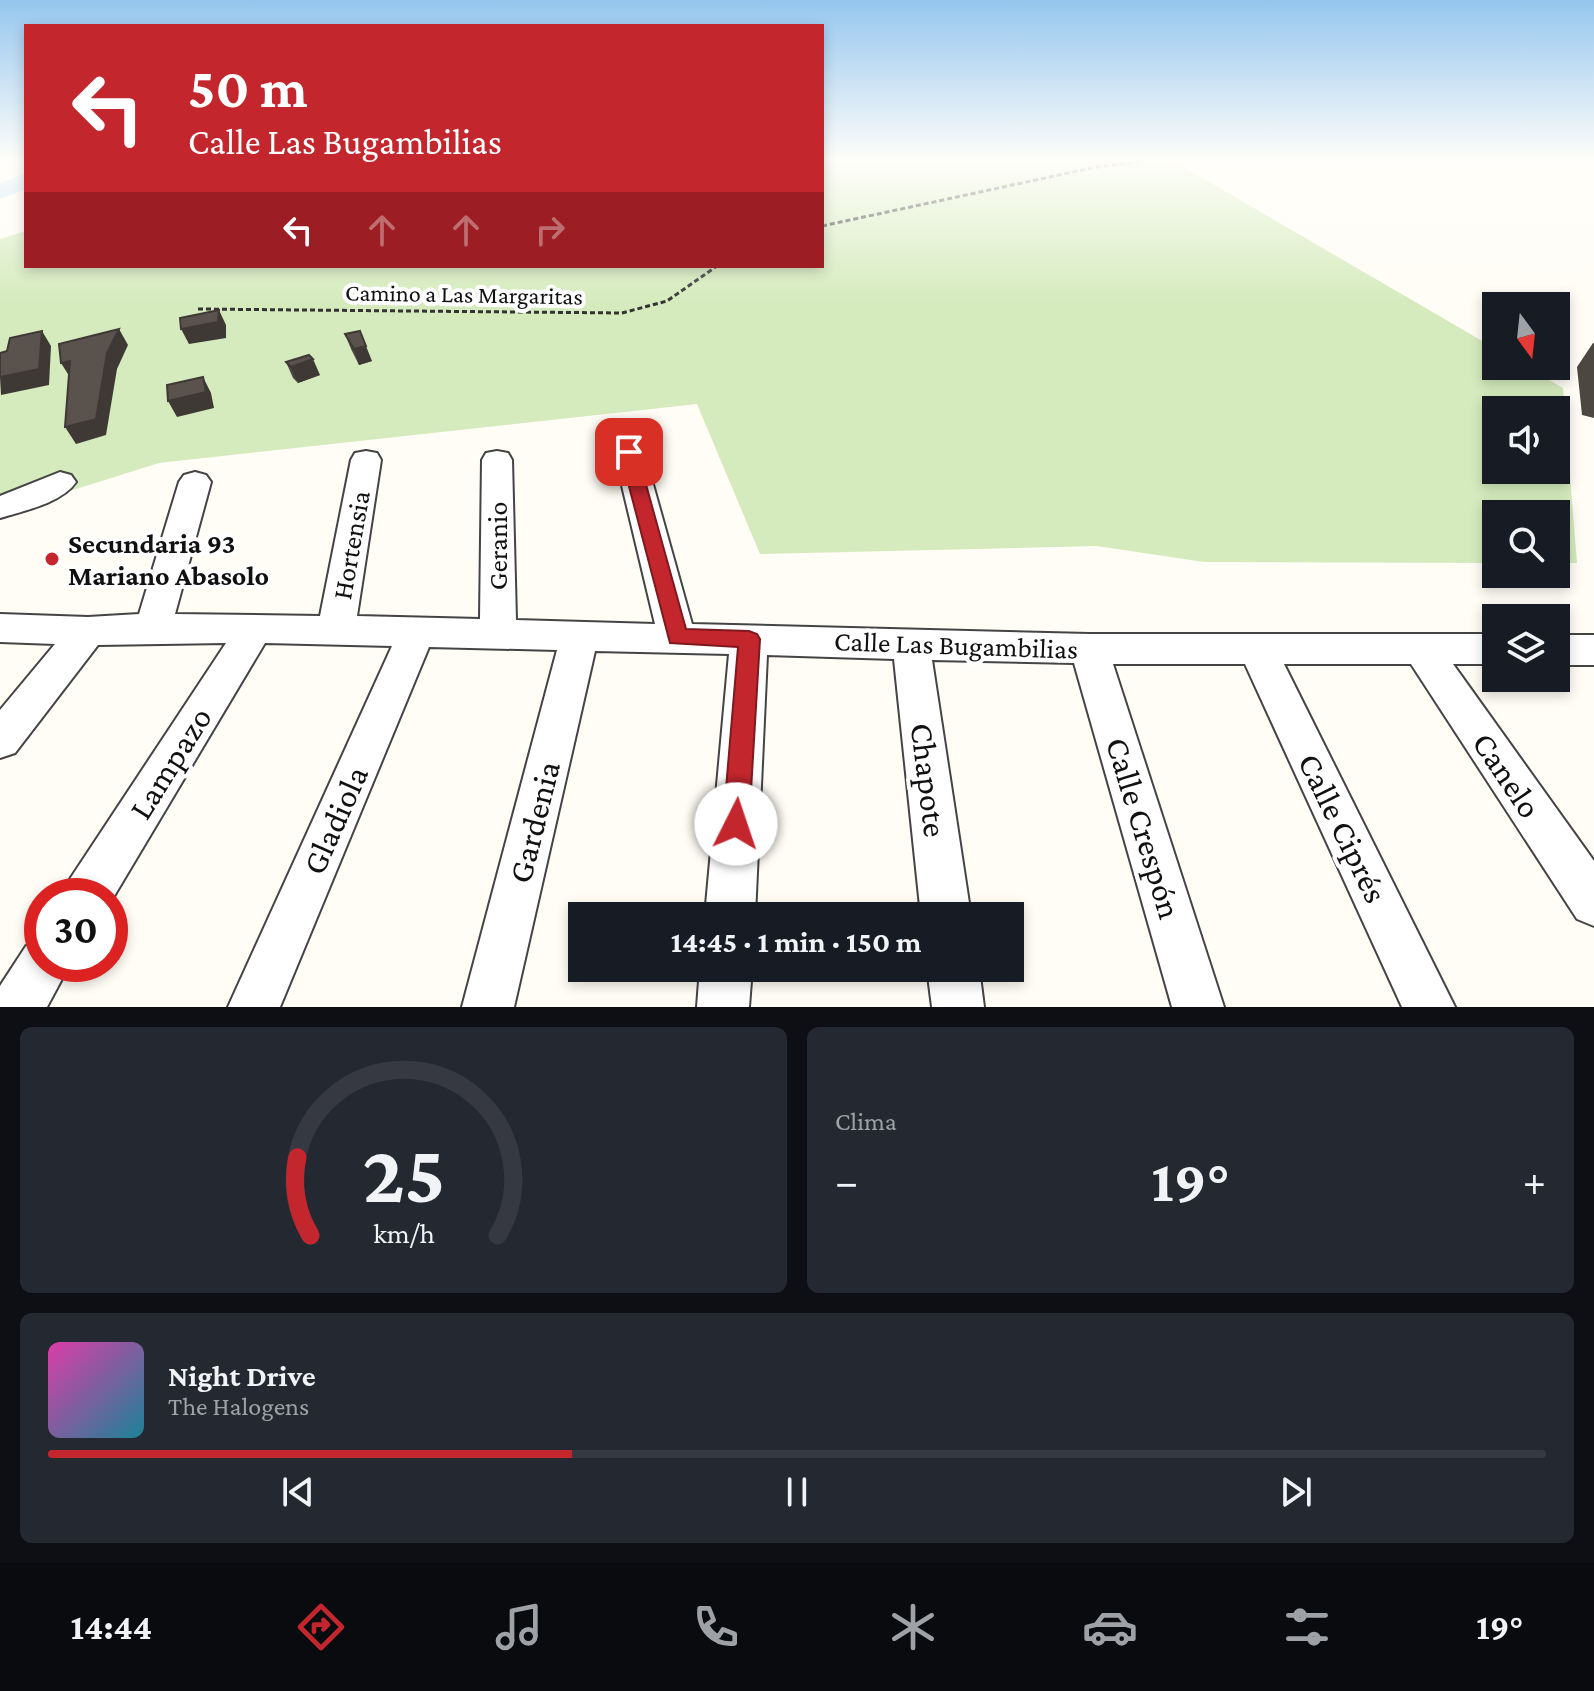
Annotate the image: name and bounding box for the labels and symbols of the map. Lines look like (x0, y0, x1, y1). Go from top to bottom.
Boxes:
street label: Camino a Las Margaritas (345, 278, 583, 310)
north arrow (1482, 292, 1570, 380)
pin (595, 418, 663, 486)
street label: Hortensia (326, 488, 376, 602)
street label: Geranio (482, 502, 513, 590)
place label: Secundaria 93 Mariano Abasolo (68, 528, 269, 591)
marker: Secundaria 93 Mariano Abasolo (43, 550, 61, 568)
street label: Calle Las Bugambilias (833, 625, 1079, 665)
street label: Lampazo (121, 700, 220, 826)
street label: Chapote (903, 721, 954, 839)
street label: Canelo (1465, 725, 1549, 825)
street label: Calle Crespón (1098, 733, 1189, 923)
street label: Calle Ciprés (1290, 747, 1395, 909)
street label: Gardenia (501, 757, 567, 887)
street label: Gladiola (295, 760, 375, 880)
position arrow (694, 782, 778, 866)
speed limit sign: 30 (24, 878, 128, 982)

